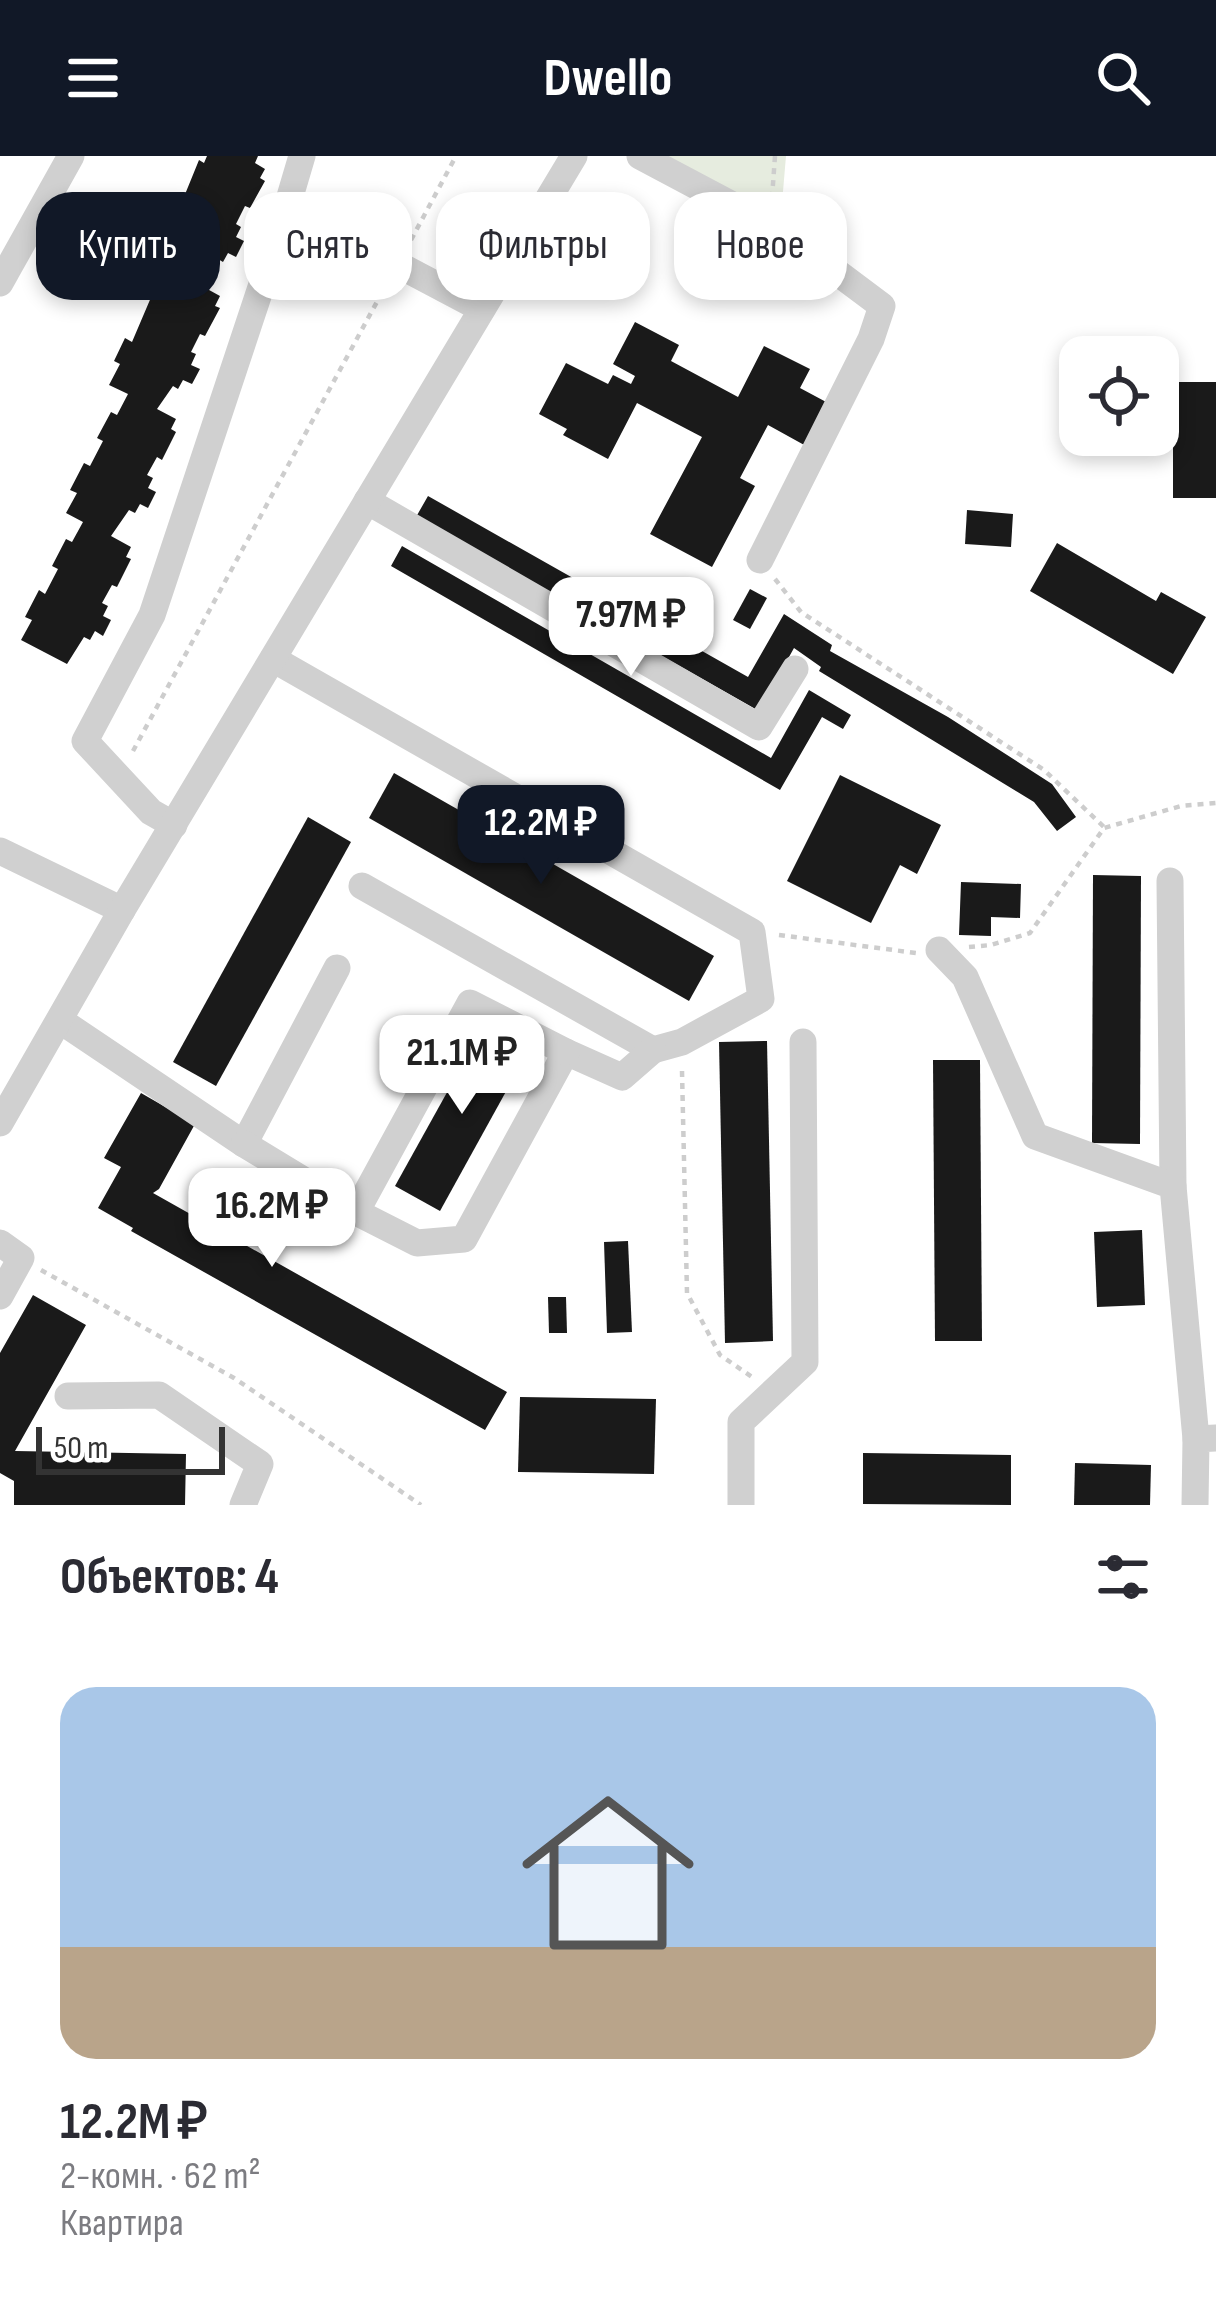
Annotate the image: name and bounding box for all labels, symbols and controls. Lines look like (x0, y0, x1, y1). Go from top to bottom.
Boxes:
icon: menu (60, 45, 126, 111)
icon: search (1090, 45, 1156, 111)
text: Dwello (544, 46, 672, 111)
chip: Купить (36, 192, 220, 300)
chip: Снять (244, 192, 412, 300)
chip: Фильтры (436, 192, 650, 300)
chip: Новое (674, 192, 847, 300)
map controls (1059, 336, 1179, 456)
button: locate (1059, 336, 1179, 456)
pin: 7.97M ₽ (520, 577, 742, 679)
text: 7.97M ₽ (576, 592, 686, 639)
pin: 12.2M ₽ (430, 785, 652, 887)
text: 12.2M ₽ (484, 800, 598, 847)
pin: 21.1M ₽ (351, 1015, 573, 1117)
text: 21.1M ₽ (406, 1030, 518, 1077)
pin: 16.2M ₽ (161, 1168, 383, 1270)
text: 16.2M ₽ (215, 1183, 329, 1230)
scale bar (36, 1421, 225, 1474)
text: 50 m (54, 1428, 108, 1468)
icon: filters (1090, 1544, 1156, 1610)
text: Объектов: 4 (60, 1547, 279, 1608)
icon: home (500, 1765, 716, 1981)
text: 12.2M ₽ (60, 2092, 208, 2153)
text: 2-комн. · 62 m² (60, 2153, 261, 2200)
text: Квартира (60, 2200, 184, 2247)

